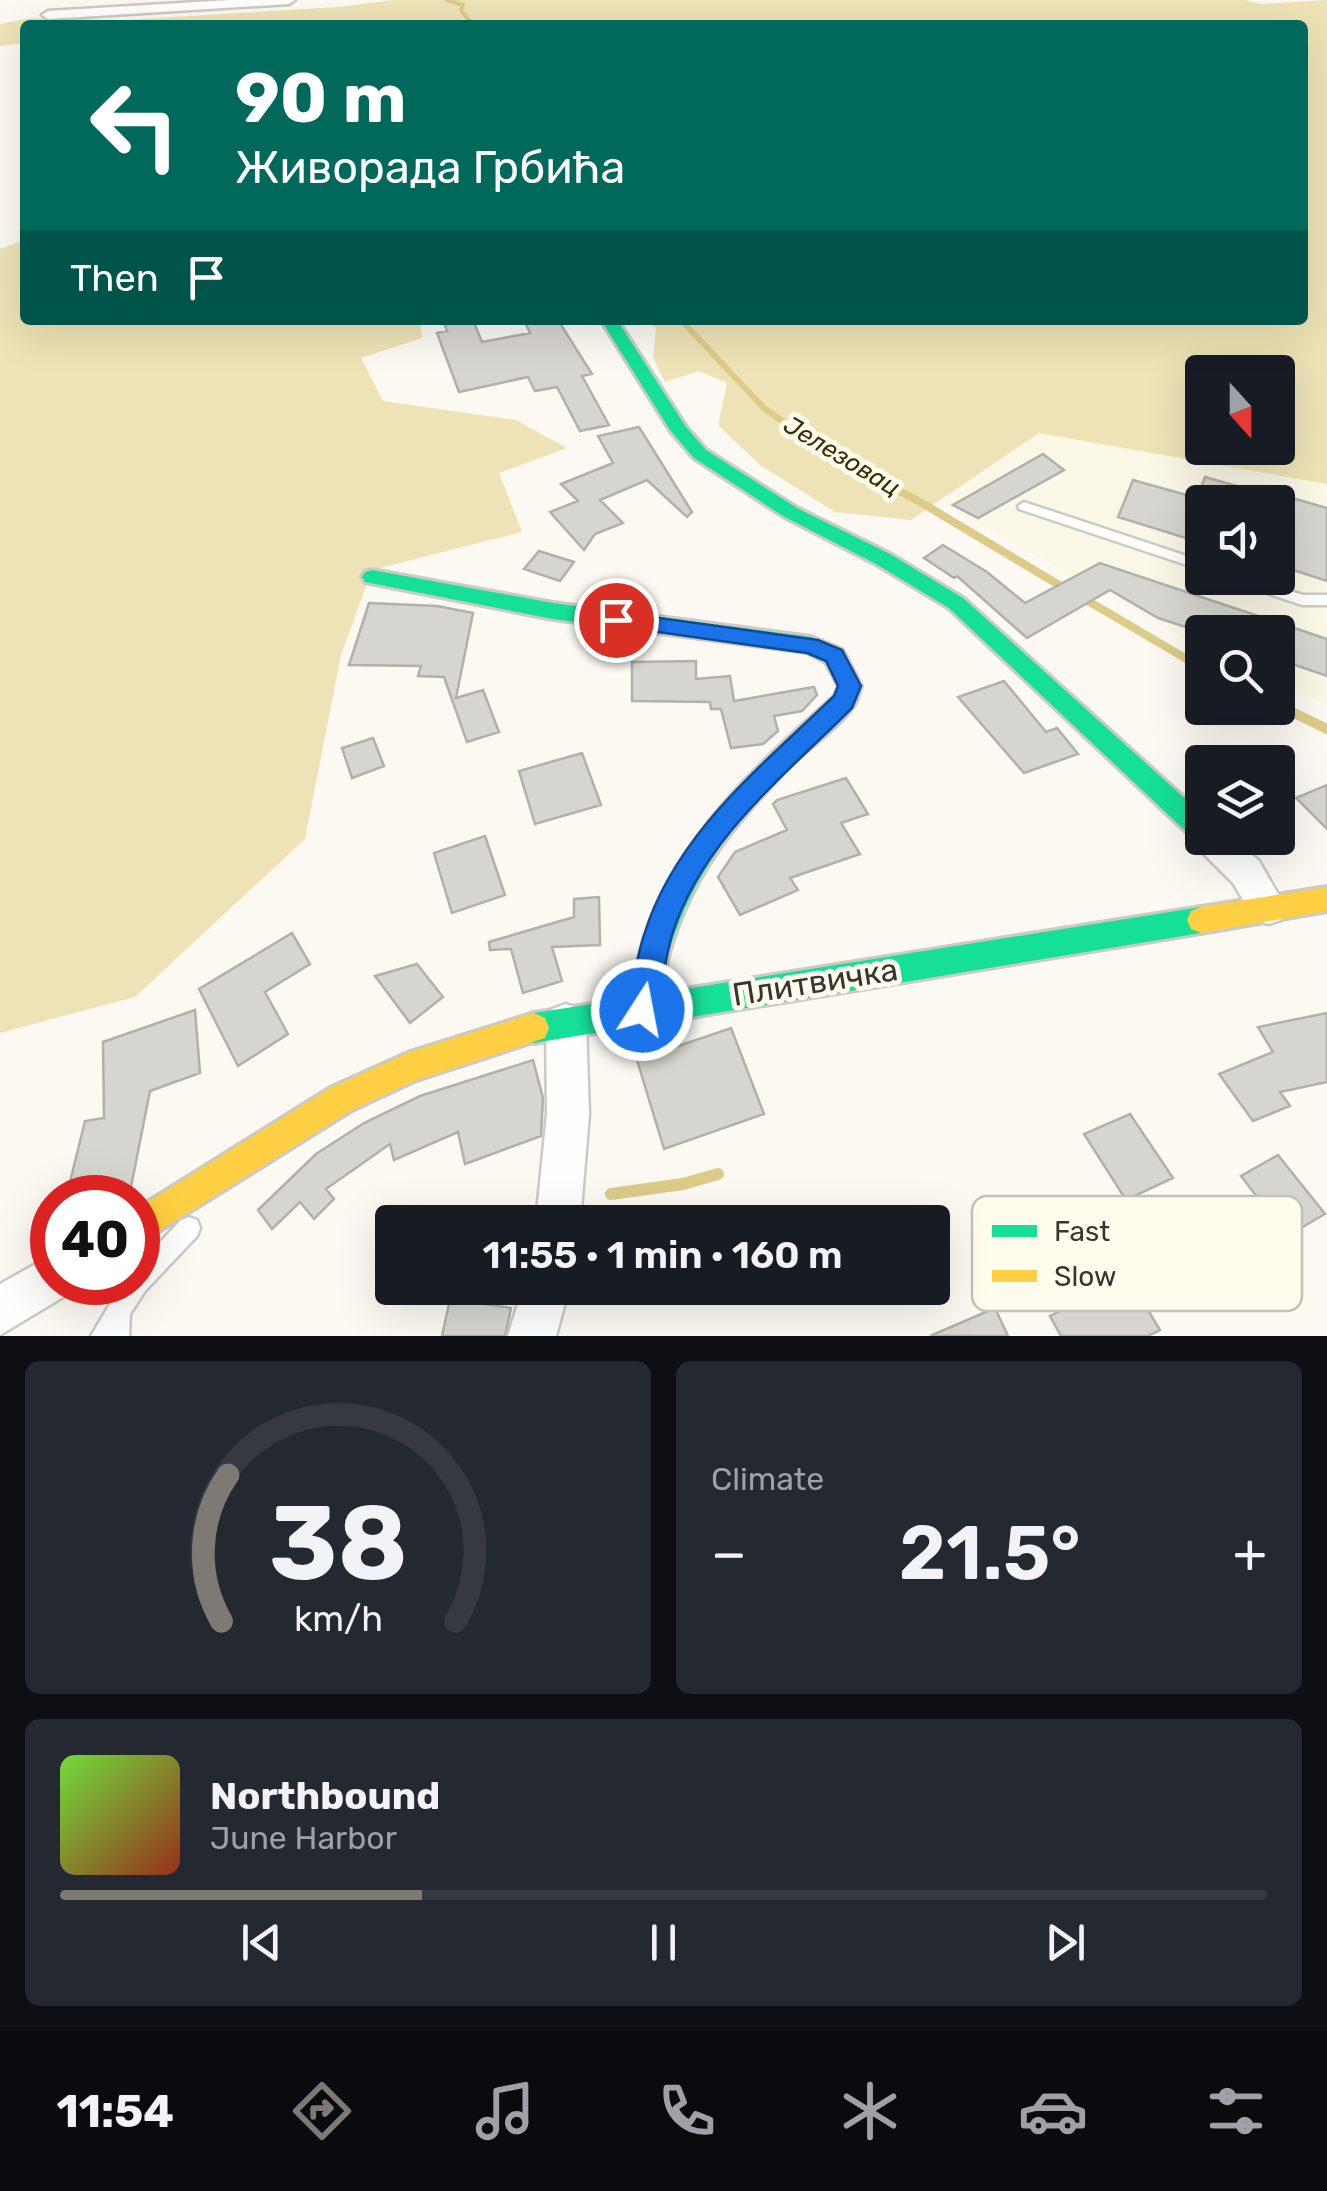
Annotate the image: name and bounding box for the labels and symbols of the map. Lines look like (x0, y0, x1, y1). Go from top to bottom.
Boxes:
north arrow (1185, 355, 1295, 465)
water label: Јелезовац (779, 410, 905, 502)
pin (574, 578, 659, 663)
street label: Плитвичка (729, 950, 901, 1014)
position arrow (590, 958, 694, 1062)
speed limit sign: 40 (30, 1175, 160, 1305)
legend (972, 1196, 1302, 1311)
text: Fast (1054, 1215, 1110, 1248)
text: Slow (1054, 1260, 1116, 1293)

